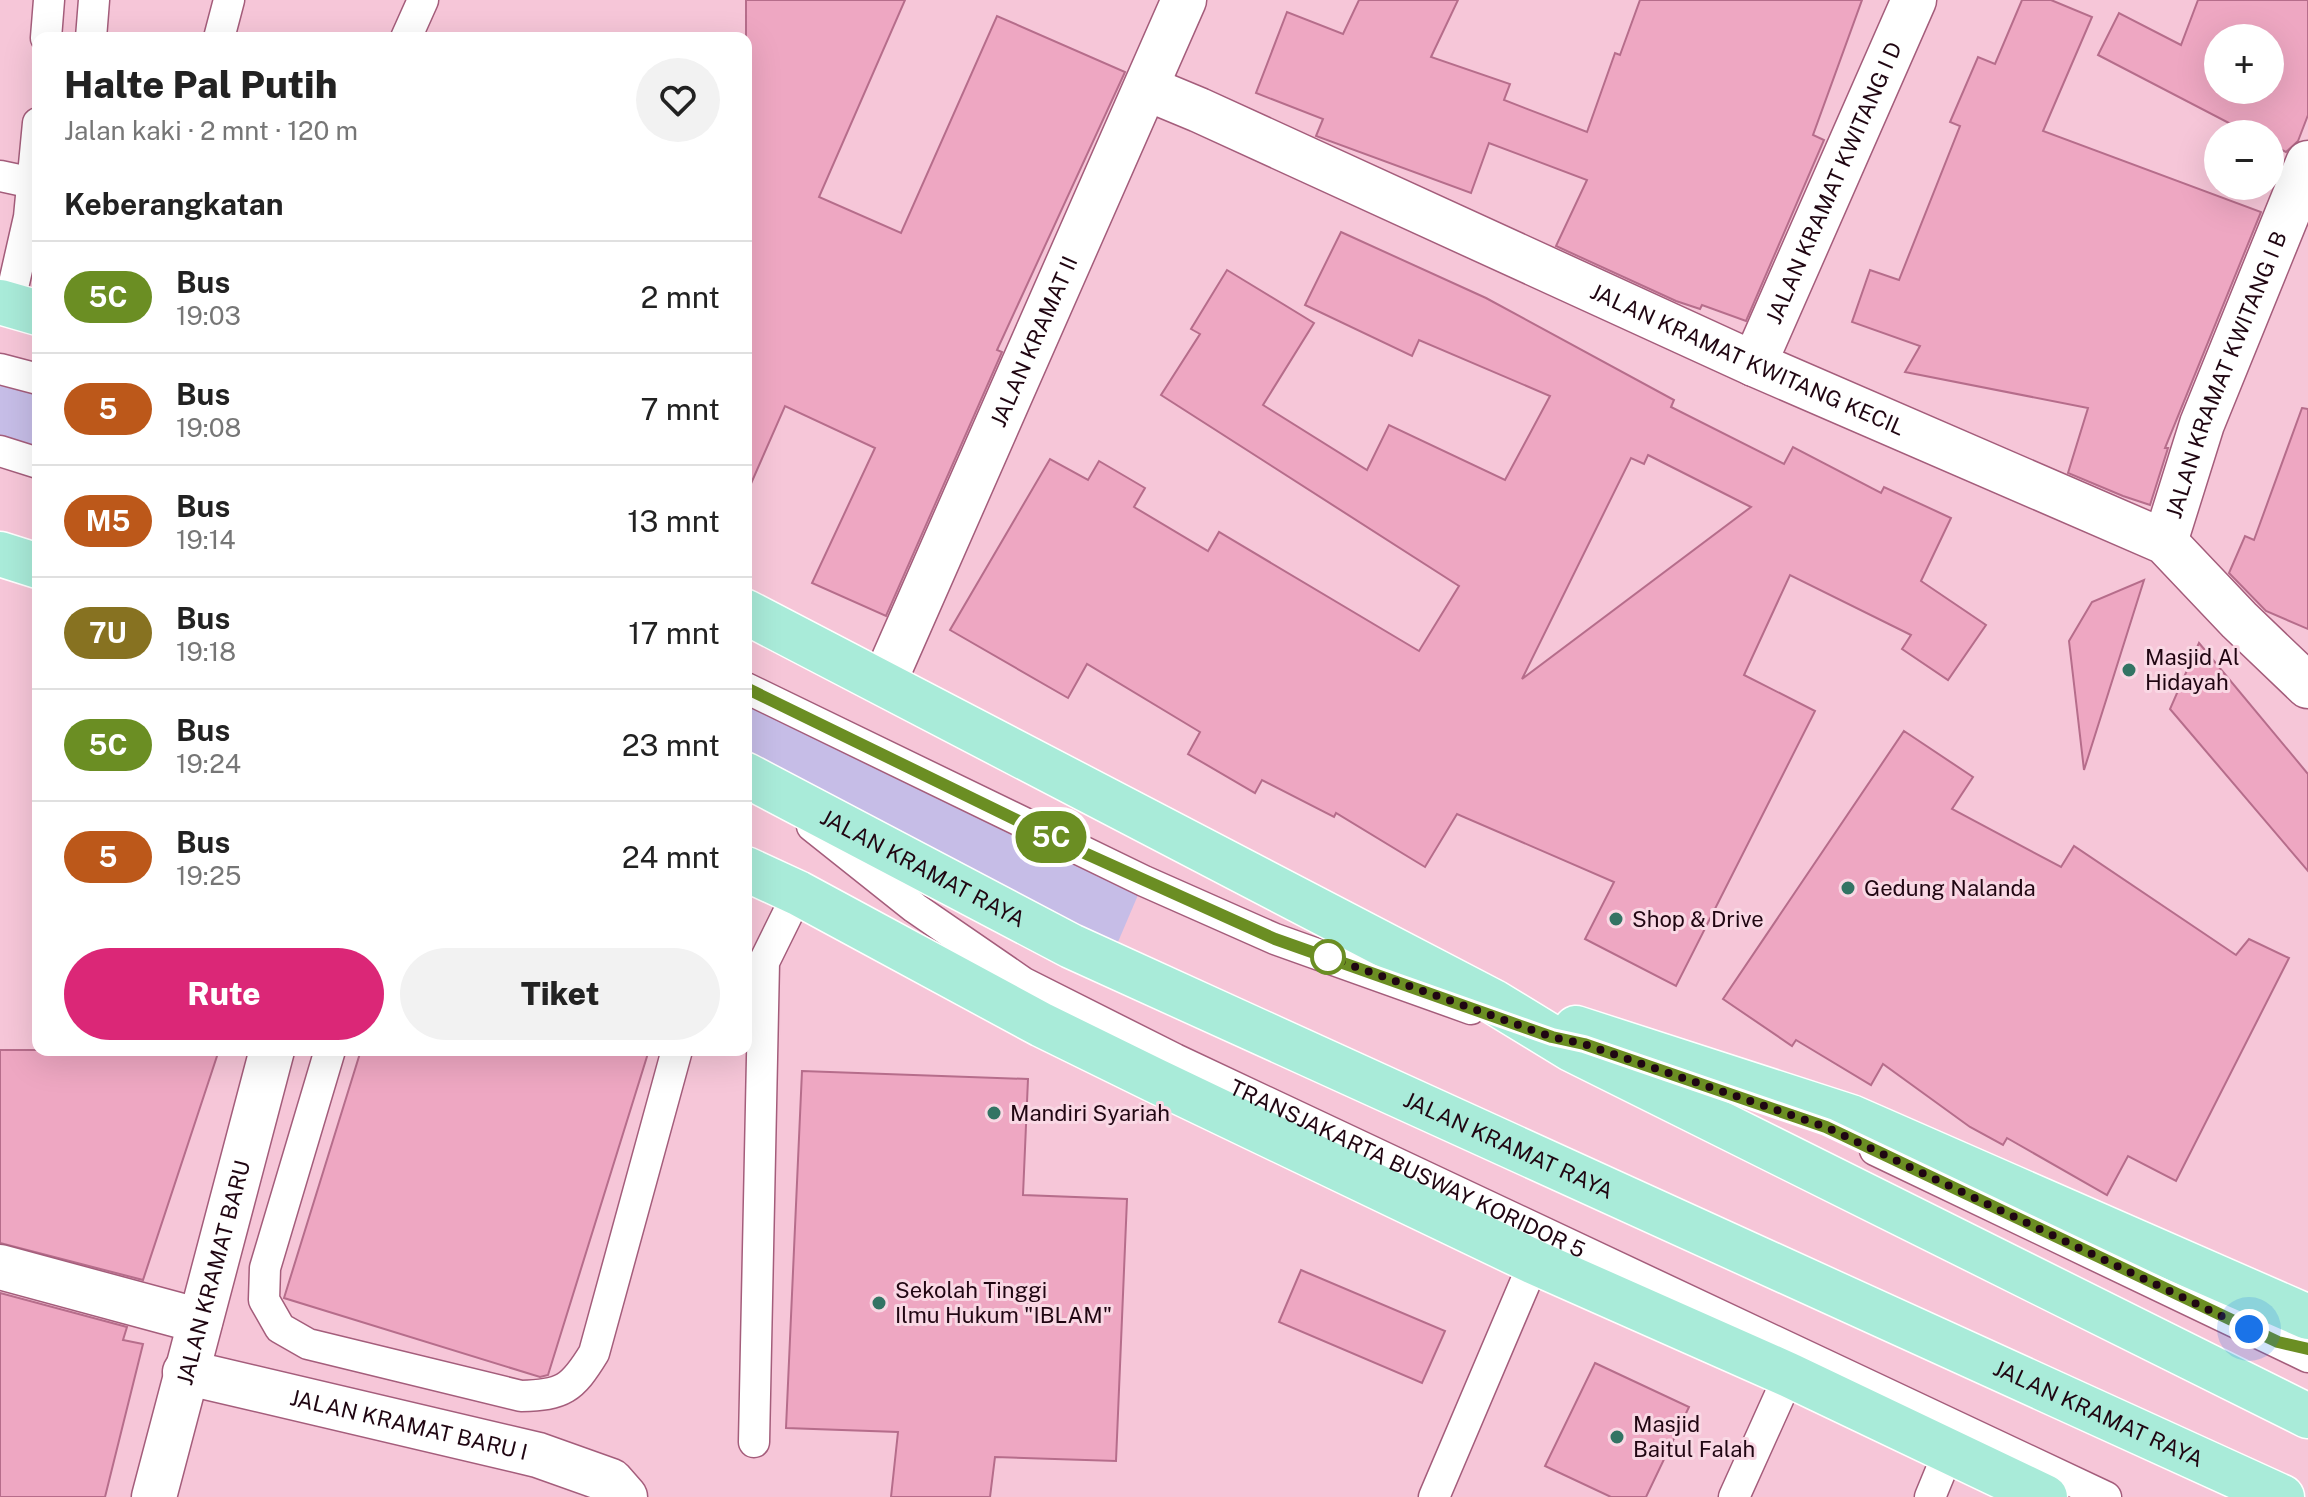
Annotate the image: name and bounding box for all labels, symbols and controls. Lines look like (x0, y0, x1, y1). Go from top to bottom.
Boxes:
map controls (2204, 24, 2284, 200)
button: + (2204, 24, 2284, 104)
street label: JALAN KRAMAT KWITANG I D (1760, 38, 1907, 328)
button: heart (636, 58, 720, 142)
text: Halte Pal Putih (64, 62, 337, 107)
text: Jalan kaki · 2 mnt · 120 m (64, 115, 358, 146)
button: − (2204, 120, 2284, 200)
text: Keberangkatan (64, 186, 284, 222)
street label: JALAN KRAMAT KWITANG I B (2160, 228, 2292, 522)
street label: JALAN KRAMAT II (985, 252, 1083, 431)
text: Bus (176, 264, 230, 300)
street label: JALAN KRAMAT KWITANG KECIL (1586, 278, 1909, 441)
text: 2 mnt (641, 279, 720, 315)
text: 5C (88, 280, 128, 313)
text: 19:03 (176, 300, 241, 331)
text: Bus (176, 376, 230, 412)
text: 7 mnt (640, 391, 720, 427)
text: 5 (99, 392, 117, 425)
text: 19:08 (176, 412, 241, 443)
text: Bus (176, 488, 230, 524)
text: 13 mnt (627, 503, 720, 539)
text: M5 (86, 504, 130, 537)
text: 19:14 (176, 524, 236, 555)
text: Bus (176, 600, 230, 636)
text: 17 mnt (628, 615, 720, 651)
text: 7U (89, 616, 127, 649)
text: 19:18 (176, 636, 236, 667)
place label: Masjid Al Hidayah (2145, 644, 2240, 695)
marker: Masjid Al Hidayah (2120, 661, 2138, 679)
text: Bus (176, 712, 230, 748)
text: 23 mnt (622, 727, 720, 763)
text: 5C (88, 728, 128, 761)
text: 19:24 (176, 748, 241, 779)
street label: JALAN KRAMAT RAYA (816, 804, 1030, 933)
line badge: 5C (1015, 811, 1087, 863)
text: 5C (1031, 820, 1071, 853)
text: Bus (176, 824, 230, 860)
text: 24 mnt (622, 839, 720, 875)
text: 5 (99, 840, 117, 873)
text: 19:25 (176, 860, 241, 891)
place label: Gedung Nalanda (1864, 875, 2036, 901)
marker: Gedung Nalanda (1839, 879, 1857, 897)
place label: Shop & Drive (1632, 906, 1764, 932)
marker: Shop & Drive (1607, 910, 1625, 928)
unlabelled marker (1311, 940, 1345, 974)
button: Rute (64, 948, 384, 1040)
button: Tiket (400, 948, 720, 1040)
street label: TRANSJAKARTA BUSWAY KORIDOR 5 (1226, 1074, 1589, 1263)
street label: JALAN KRAMAT RAYA (1400, 1086, 1617, 1204)
place label: Mandiri Syariah (1010, 1100, 1170, 1126)
marker: Mandiri Syariah (985, 1104, 1003, 1122)
street label: JALAN KRAMAT BARU (171, 1157, 255, 1388)
place label: Sekolah Tinggi Ilmu Hukum "IBLAM" (895, 1277, 1112, 1328)
marker: Sekolah Tinggi Ilmu Hukum "IBLAM" (870, 1294, 888, 1312)
your location (2229, 1309, 2269, 1349)
street label: JALAN KRAMAT RAYA (1990, 1355, 2207, 1472)
street label: JALAN KRAMAT BARU I (288, 1384, 530, 1465)
place label: Masjid Baitul Falah (1633, 1411, 1755, 1462)
marker: Masjid Baitul Falah (1608, 1428, 1626, 1446)

